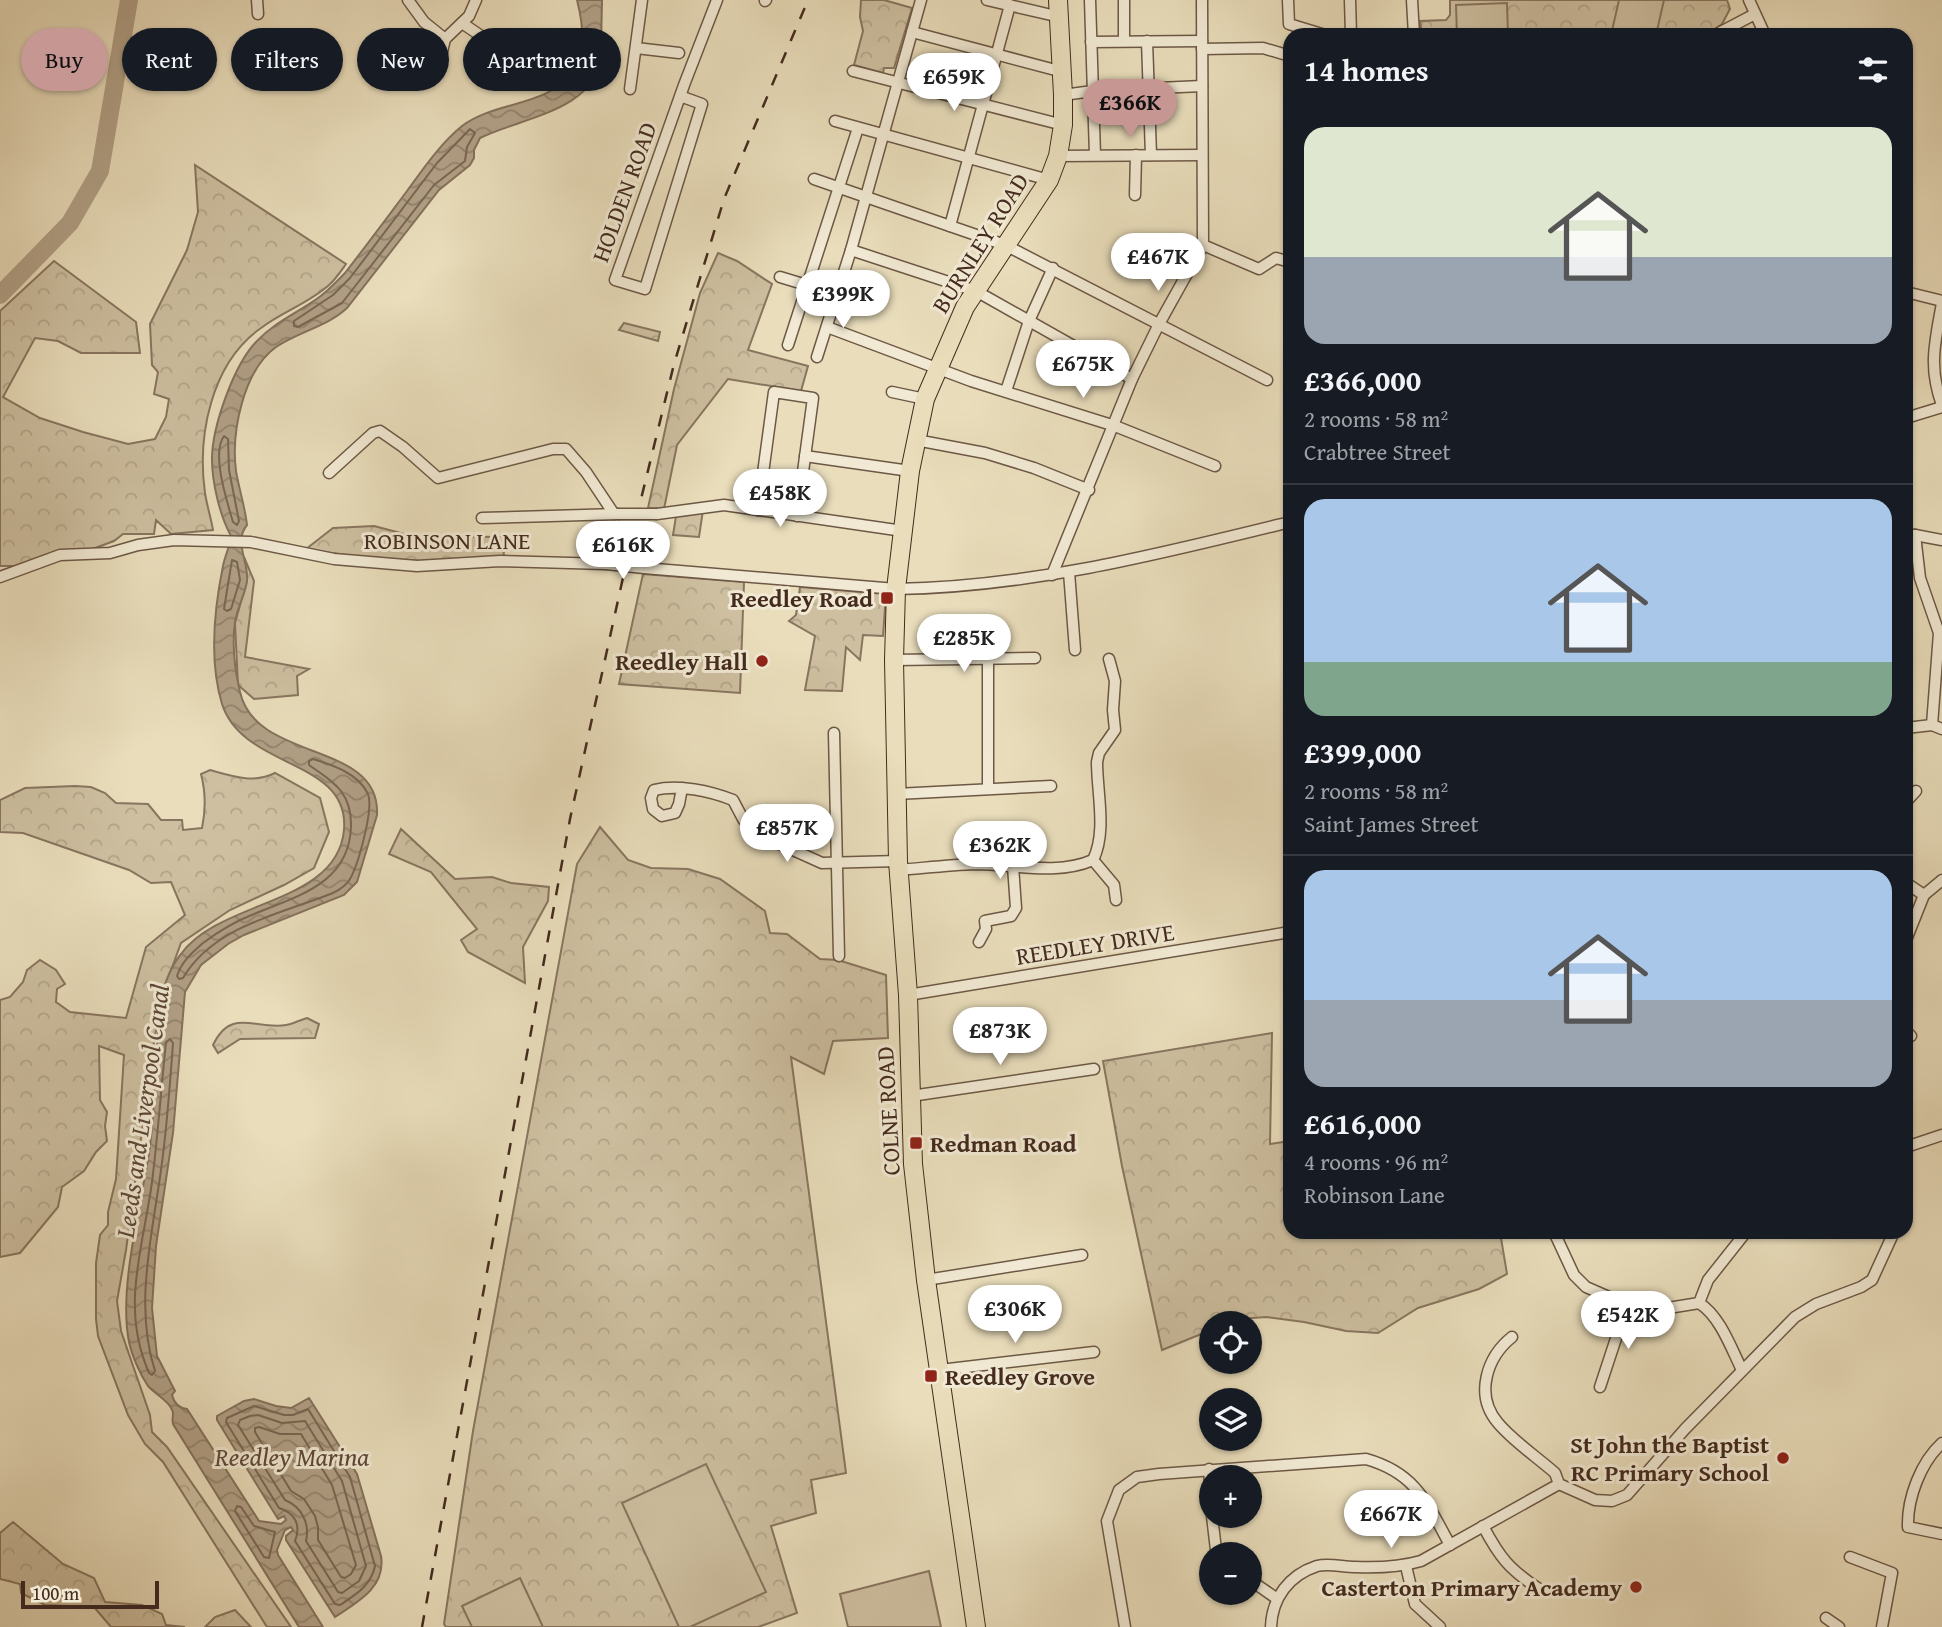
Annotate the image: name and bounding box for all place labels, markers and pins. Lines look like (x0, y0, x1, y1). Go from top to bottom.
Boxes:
pin: £659K (905, 54, 1003, 113)
pin: £366K (1081, 80, 1179, 139)
pin: £467K (1109, 233, 1207, 293)
pin: £399K (794, 270, 892, 330)
pin: £675K (1034, 340, 1132, 400)
pin: £458K (731, 470, 829, 529)
pin: £616K (574, 522, 672, 581)
place label: Reedley Road (730, 581, 873, 616)
marker: Reedley Road (879, 590, 895, 606)
pin: £285K (915, 614, 1013, 674)
place label: Reedley Hall (615, 644, 749, 679)
marker: Reedley Hall (754, 653, 770, 669)
pin: £857K (738, 804, 836, 864)
pin: £362K (951, 822, 1049, 881)
pin: £873K (951, 1007, 1049, 1067)
place label: Redman Road (930, 1126, 1077, 1161)
marker: Redman Road (908, 1135, 924, 1151)
pin: £306K (966, 1286, 1064, 1345)
pin: £542K (1579, 1292, 1677, 1351)
place label: Reedley Grove (945, 1359, 1095, 1394)
marker: Reedley Grove (923, 1368, 939, 1384)
place label: St John the Baptist RC Primary School (1570, 1427, 1770, 1490)
marker: St John the Baptist RC Primary School (1775, 1450, 1791, 1466)
pin: £667K (1342, 1490, 1440, 1550)
place label: Casterton Primary Academy (1322, 1570, 1623, 1605)
marker: Casterton Primary Academy (1628, 1579, 1644, 1595)

